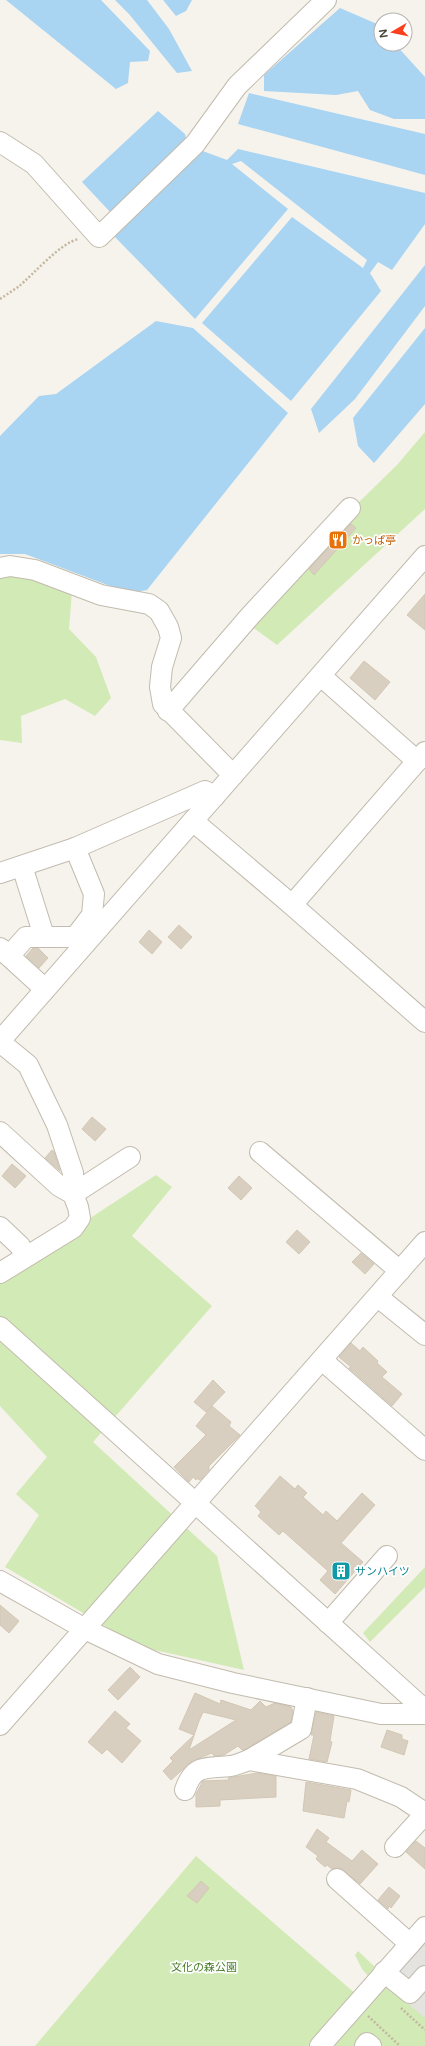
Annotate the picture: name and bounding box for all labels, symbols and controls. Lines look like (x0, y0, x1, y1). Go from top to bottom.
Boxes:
north arrow (373, 12, 413, 52)
text: N (377, 28, 391, 39)
restaurant icon: かっぱ亭 (327, 529, 349, 551)
place label: かっぱ亭 (352, 534, 396, 547)
building icon: サンハイツ (330, 1560, 352, 1582)
place label: サンハイツ (355, 1565, 410, 1578)
park label: 文化の森公園 (171, 1961, 237, 1974)

